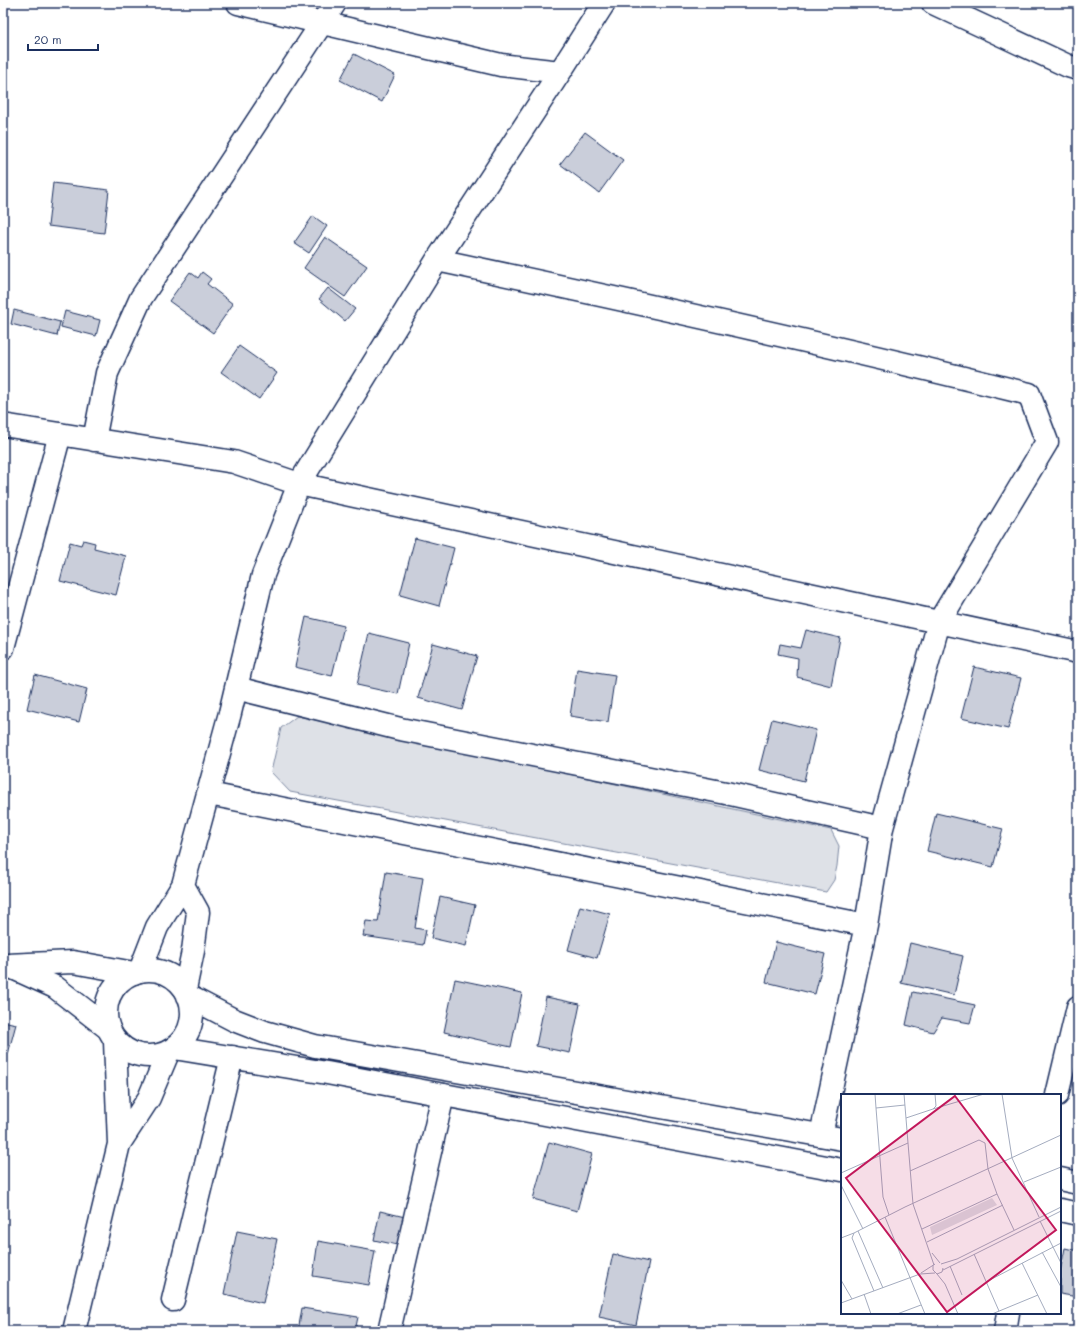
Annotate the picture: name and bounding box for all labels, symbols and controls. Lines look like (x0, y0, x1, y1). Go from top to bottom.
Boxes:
scale bar (28, 26, 98, 52)
text: 20 m (34, 31, 62, 47)
inset map (841, 1094, 1061, 1314)

